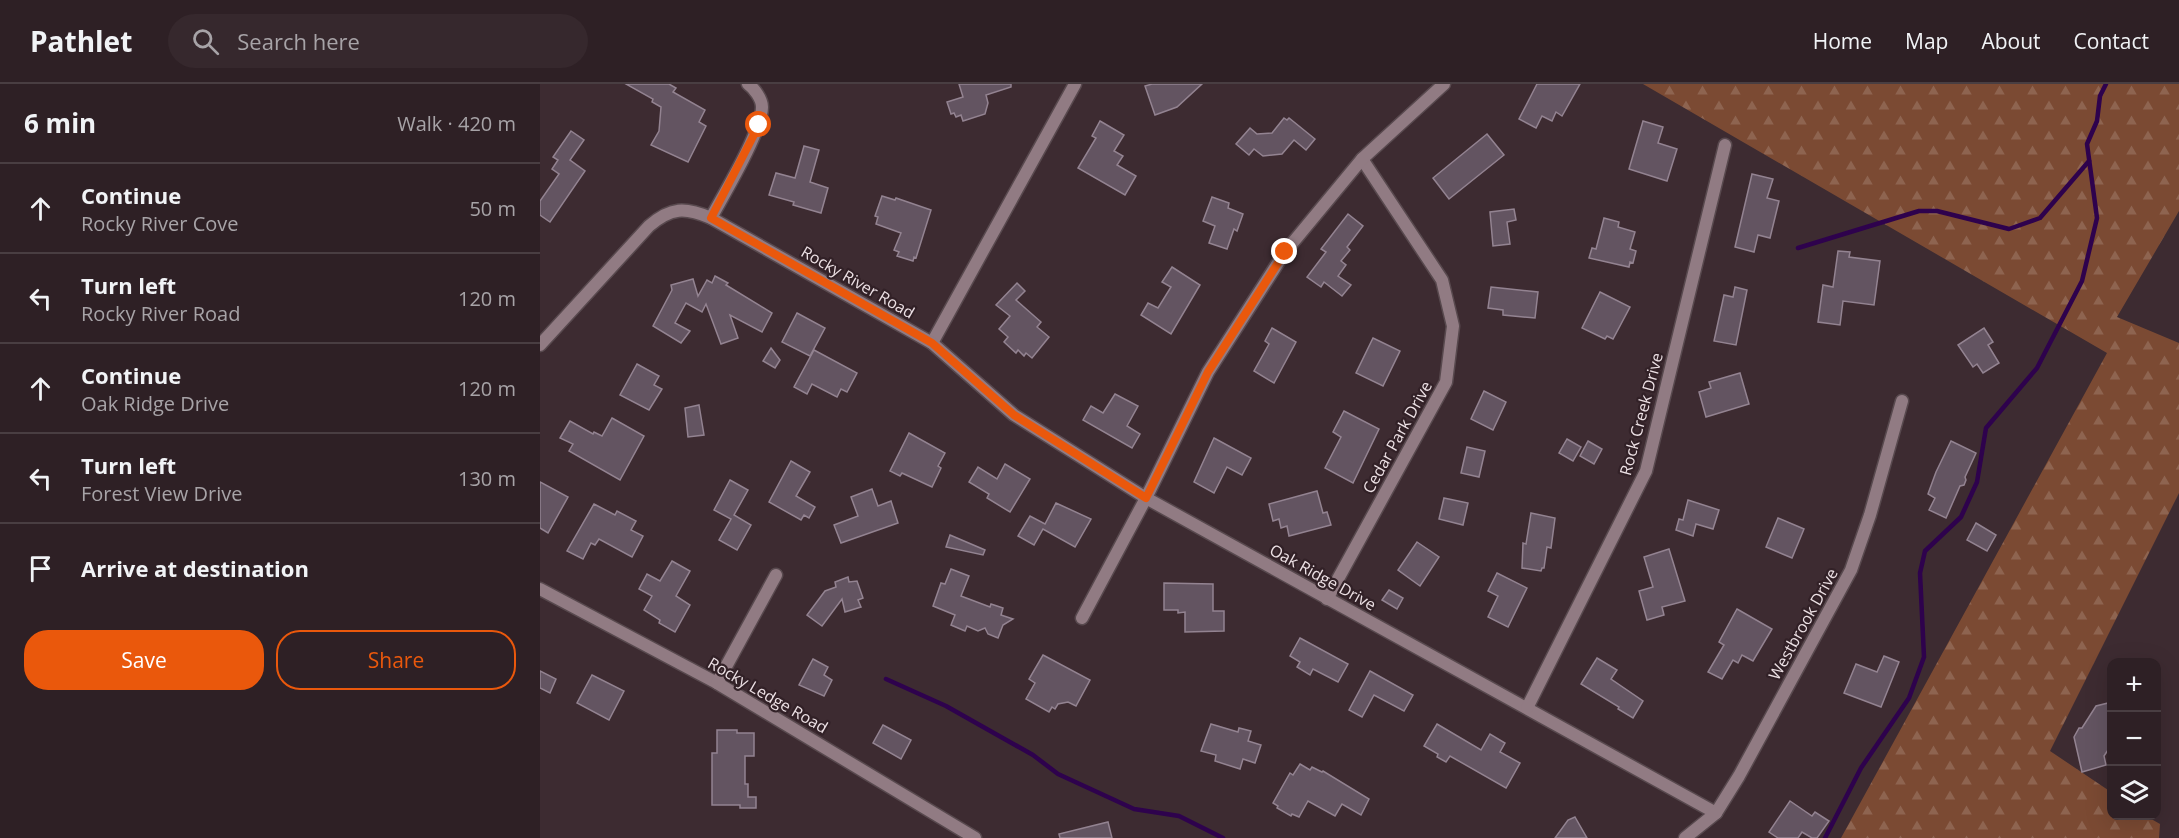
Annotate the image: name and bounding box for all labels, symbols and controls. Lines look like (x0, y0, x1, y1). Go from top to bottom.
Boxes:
search box (168, 14, 588, 68)
text: Pathlet (30, 22, 132, 60)
icon: search (189, 25, 222, 58)
text: Search here (237, 26, 360, 56)
text: Home (1813, 27, 1872, 55)
text: Map (1905, 27, 1948, 55)
text: About (1981, 27, 2041, 55)
text: Contact (2074, 27, 2149, 55)
text: 6 min (24, 105, 96, 141)
text: Walk · 420 m (397, 110, 516, 137)
route start (745, 111, 771, 137)
text: Continue (81, 180, 181, 210)
icon: ahead (24, 192, 57, 225)
text: 50 m (469, 195, 516, 222)
text: Rocky River Cove (81, 210, 239, 237)
route end (1271, 238, 1297, 264)
street label: Rocky River Road (797, 241, 919, 323)
text: Turn left (81, 270, 176, 300)
icon: left (24, 282, 57, 315)
text: 120 m (458, 285, 516, 312)
text: Rocky River Road (81, 300, 240, 327)
street label: Rock Creek Drive (1614, 350, 1668, 478)
text: Continue (81, 360, 181, 390)
icon: ahead (24, 372, 57, 405)
text: 120 m (458, 375, 516, 402)
street label: Cedar Park Drive (1357, 377, 1437, 497)
text: Oak Ridge Drive (81, 390, 229, 417)
text: Turn left (81, 450, 176, 480)
icon: left (24, 462, 57, 495)
text: 130 m (458, 465, 516, 492)
text: Forest View Drive (81, 480, 242, 507)
street label: Oak Ridge Drive (1266, 539, 1380, 615)
icon: arrive (24, 552, 57, 585)
text: Arrive at destination (81, 553, 309, 583)
street label: Westbrook Drive (1763, 564, 1843, 684)
button: Save (24, 630, 264, 690)
button: Share (276, 630, 516, 690)
street label: Rocky Ledge Road (704, 652, 832, 738)
map controls (2107, 658, 2161, 820)
button: + (2107, 658, 2161, 712)
button: − (2107, 712, 2161, 766)
button: layers (2107, 766, 2161, 820)

